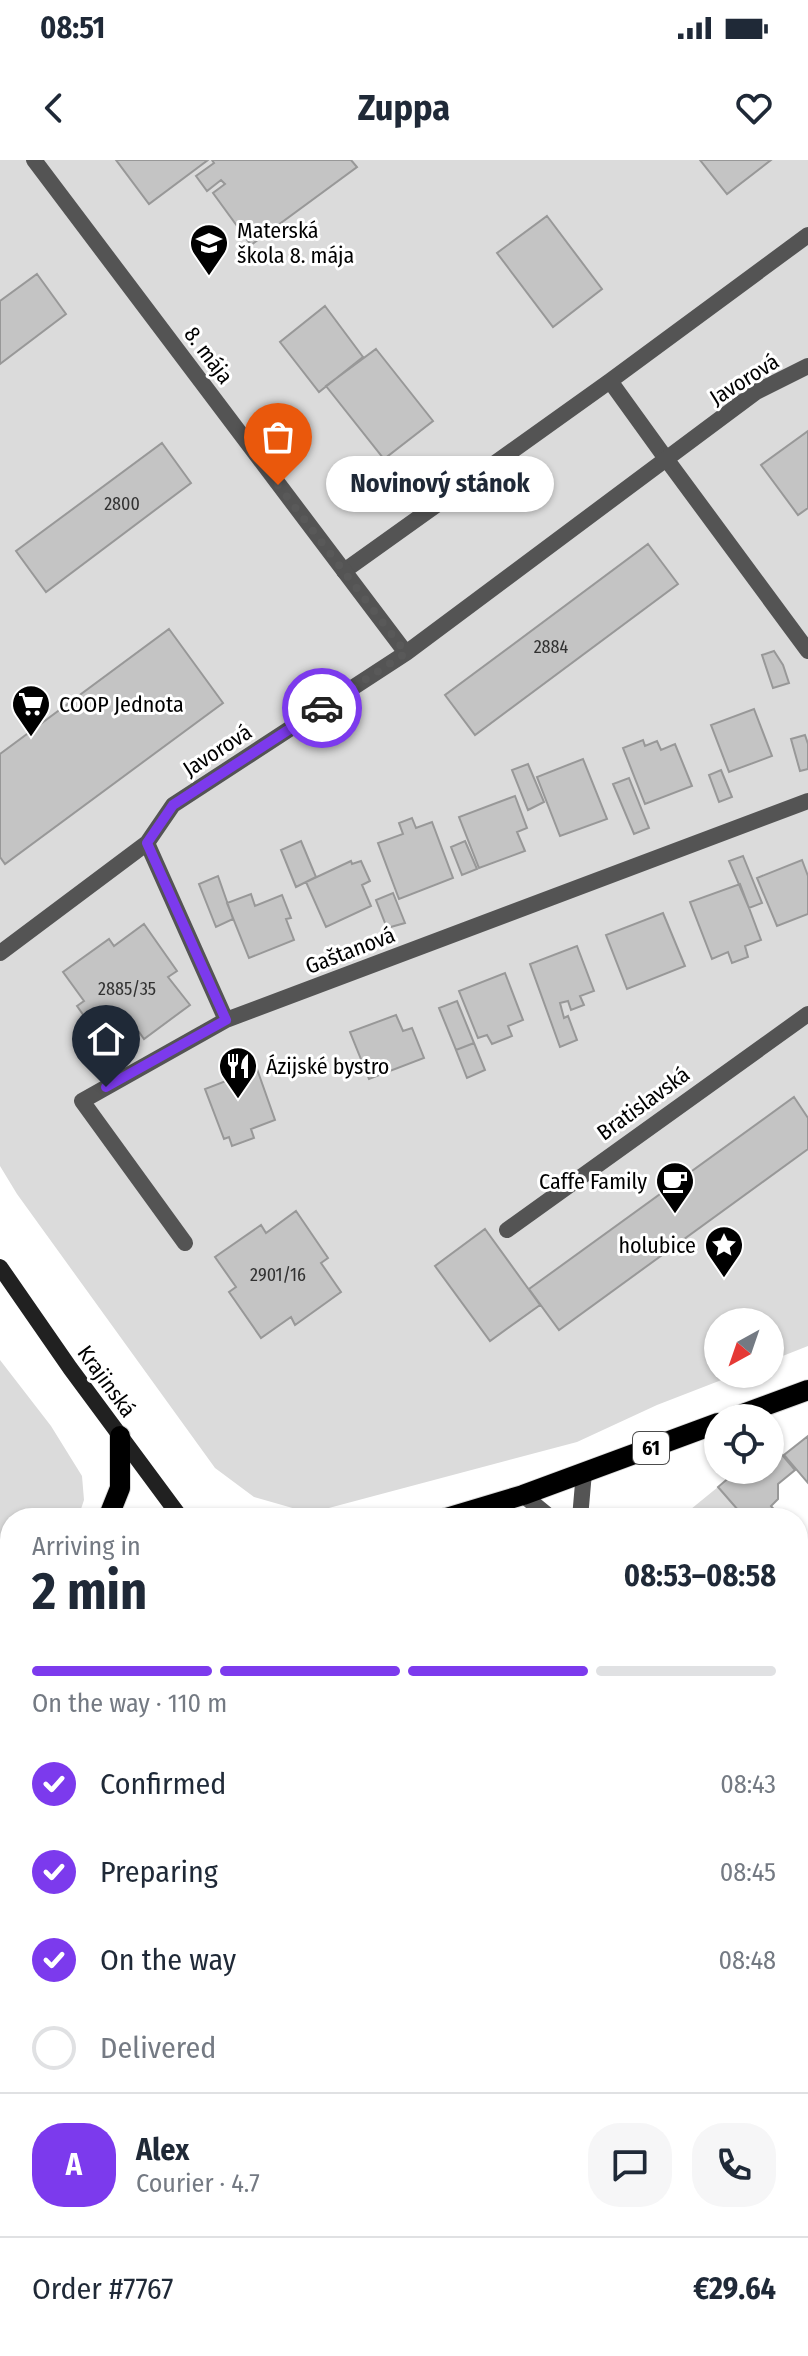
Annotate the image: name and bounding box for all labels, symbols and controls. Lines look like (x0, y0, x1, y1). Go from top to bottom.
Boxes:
text: 08:51 (40, 10, 105, 46)
icon: back (32, 86, 76, 130)
text: Zuppa (358, 86, 450, 130)
icon: heart (732, 86, 776, 130)
place label: Materská škola 8. mája (237, 217, 354, 269)
school or university icon: Materská škola 8. mája (188, 222, 230, 277)
street label: 8. mája (178, 321, 239, 389)
street label: Javorová (705, 348, 784, 411)
pin (244, 403, 312, 485)
icon: bag (256, 415, 300, 459)
callout: Novinový stánok (326, 457, 554, 513)
text: Novinový stánok (350, 468, 530, 499)
house number: 2800 (104, 493, 140, 515)
house number: 2884 (534, 636, 569, 658)
courier (282, 668, 362, 748)
supermarket icon: COOP Jednota (10, 683, 52, 738)
icon: car (300, 686, 344, 730)
place label: COOP Jednota (59, 691, 184, 718)
street label: Javorová (178, 718, 257, 783)
street label: Gaštanová (302, 921, 399, 980)
house number: 2885/35 (98, 978, 156, 1000)
pin (72, 1005, 140, 1087)
icon: home (84, 1017, 128, 1061)
restaurant icon: Ázijské bystro (217, 1045, 259, 1100)
place label: Ázijské bystro (266, 1053, 389, 1080)
street label: Bratislavská (592, 1061, 695, 1146)
cafe icon: Caffe Family (654, 1160, 696, 1215)
place label: Caffe Family (539, 1168, 647, 1195)
place icon: holubice (703, 1224, 745, 1279)
place label: holubice (618, 1232, 696, 1259)
house number: 2901/16 (250, 1264, 306, 1286)
north arrow (704, 1308, 784, 1388)
map controls (704, 1308, 784, 1484)
street label: Krajinská (72, 1340, 142, 1422)
button: locate (704, 1404, 784, 1484)
road number: 61 (633, 1432, 669, 1464)
text: Arriving in (32, 1531, 141, 1562)
text: 08:53–08:58 (624, 1558, 776, 1594)
text: 2 min (32, 1560, 147, 1623)
text: On the way · 110 m (32, 1688, 227, 1719)
icon: check (32, 1762, 76, 1806)
text: Confirmed (100, 1766, 226, 1802)
text: 08:43 (720, 1769, 776, 1800)
icon: check (32, 1850, 76, 1894)
text: Preparing (100, 1854, 218, 1890)
text: 08:45 (720, 1857, 776, 1888)
icon: check (32, 1938, 76, 1982)
text: On the way (100, 1942, 236, 1978)
text: 08:48 (718, 1945, 776, 1976)
text: Delivered (100, 2030, 216, 2066)
button: chat (588, 2123, 672, 2207)
button: phone (692, 2123, 776, 2207)
text: Alex (136, 2132, 189, 2168)
text: A (66, 2147, 82, 2183)
text: Courier · 4.7 (136, 2168, 260, 2199)
text: Order #7767 (32, 2271, 173, 2307)
text: €29.64 (693, 2271, 776, 2307)

